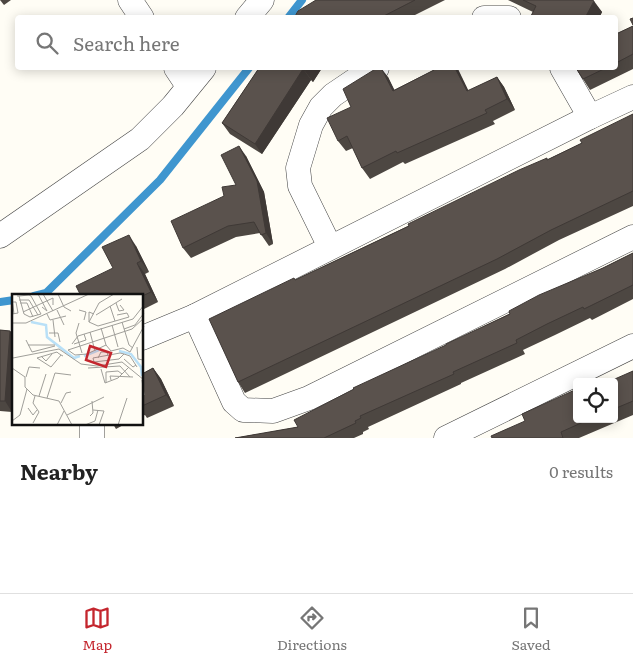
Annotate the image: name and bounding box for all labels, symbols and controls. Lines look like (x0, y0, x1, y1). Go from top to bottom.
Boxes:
search box (15, 15, 618, 70)
icon: search (33, 29, 61, 57)
text: Search here (73, 29, 180, 57)
inset map (12, 294, 144, 426)
map controls (573, 378, 618, 423)
button: locate (573, 378, 618, 423)
text: Nearby (20, 455, 98, 486)
text: 0 results (549, 459, 613, 483)
tab: Map (82, 604, 112, 654)
tab: Directions (277, 604, 347, 654)
tab: Saved (512, 604, 551, 654)

